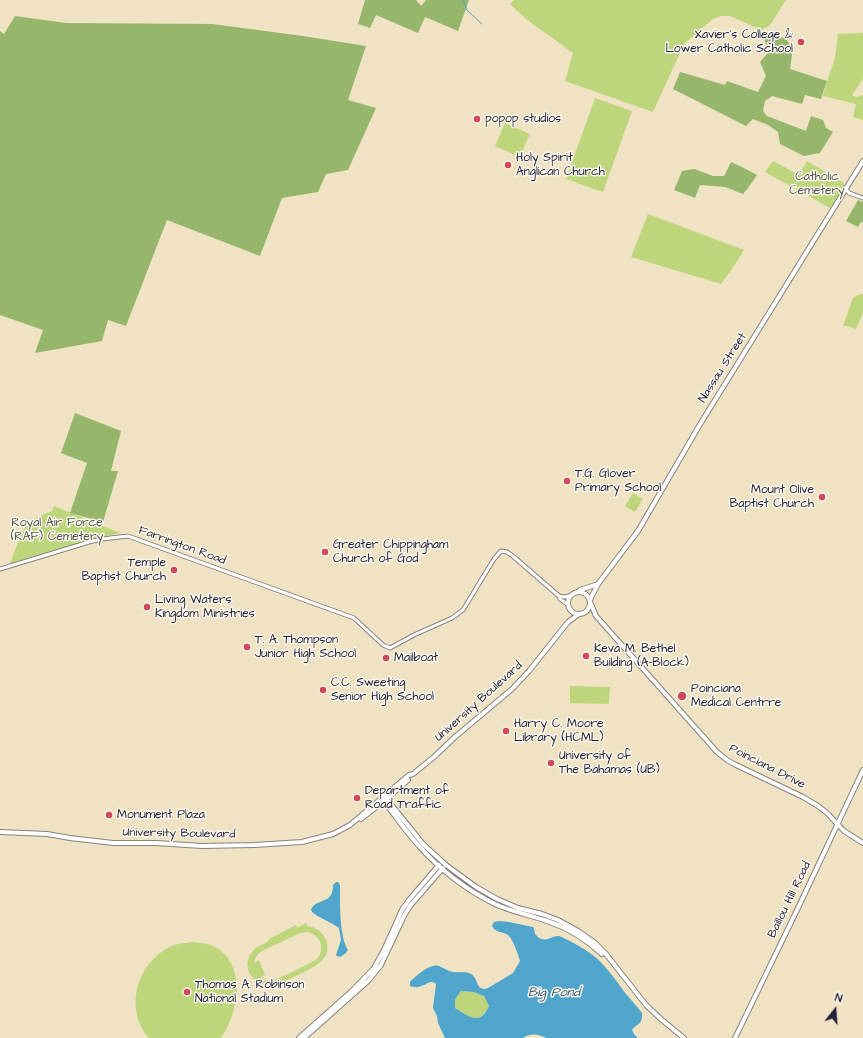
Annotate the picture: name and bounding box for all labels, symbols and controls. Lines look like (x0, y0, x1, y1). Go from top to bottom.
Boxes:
place label: Xavier's College & Lower Catholic School (665, 28, 793, 56)
marker: Xavier's College & Lower Catholic School (796, 37, 806, 47)
place label: popop studios (485, 112, 561, 126)
marker: popop studios (472, 114, 482, 124)
place label: Holy Spirit Anglican Church (516, 151, 605, 179)
marker: Holy Spirit Anglican Church (503, 160, 513, 170)
park label: Catholic Cemetery (789, 170, 845, 198)
street label: Nassau Street (696, 330, 750, 406)
place label: T.G. Glover Primary School (575, 467, 661, 495)
marker: T.G. Glover Primary School (562, 476, 572, 486)
place label: Mount Olive Baptist Church (730, 483, 814, 511)
marker: Mount Olive Baptist Church (817, 492, 827, 502)
park label: Royal Air Force (RAF) Cemetery (11, 516, 103, 544)
street label: Farrington Road (136, 524, 228, 568)
place label: Greater Chippingham Church of God (333, 538, 448, 566)
marker: Greater Chippingham Church of God (320, 547, 330, 557)
place label: Temple Baptist Church (82, 556, 166, 584)
marker: Temple Baptist Church (169, 565, 179, 575)
place label: Living Waters Kingdom Ministries (155, 593, 255, 621)
marker: Living Waters Kingdom Ministries (142, 602, 152, 612)
place label: T. A. Thompson Junior High School (255, 633, 356, 661)
marker: T. A. Thompson Junior High School (242, 642, 252, 652)
place label: Keva M. Bethel Building (A-Block) (594, 642, 689, 670)
place label: Mailboat (394, 651, 438, 665)
marker: Keva M. Bethel Building (A-Block) (581, 651, 591, 661)
marker: Mailboat (381, 653, 391, 663)
street label: University Boulevard (432, 659, 526, 745)
place label: C.C. Sweeting Senior High School (331, 676, 434, 704)
place label: Poinciana Medical Centrre (691, 682, 781, 710)
marker: C.C. Sweeting Senior High School (318, 685, 328, 695)
marker: Poinciana Medical Centrre (676, 690, 688, 702)
place label: Harry C. Moore Library (HCML) (514, 717, 604, 745)
marker: Harry C. Moore Library (HCML) (501, 726, 511, 736)
street label: Poinciana Drive (726, 742, 808, 792)
place label: University of The Bahamas (UB) (559, 749, 660, 777)
marker: University of The Bahamas (UB) (546, 758, 556, 768)
place label: Department of Road Traffic (365, 784, 449, 812)
marker: Department of Road Traffic (352, 793, 362, 803)
place label: Monument Plaza (117, 808, 205, 822)
marker: Monument Plaza (104, 810, 114, 820)
street label: University Boulevard (122, 826, 236, 842)
street label: Baillou Hill Road (765, 859, 815, 941)
place label: Thomas A. Robinson National Stadium (195, 978, 304, 1006)
water label: Big Pond (528, 985, 580, 1001)
marker: Thomas A. Robinson National Stadium (182, 987, 192, 997)
north arrow (815, 990, 855, 1030)
text: N (833, 990, 844, 1006)

